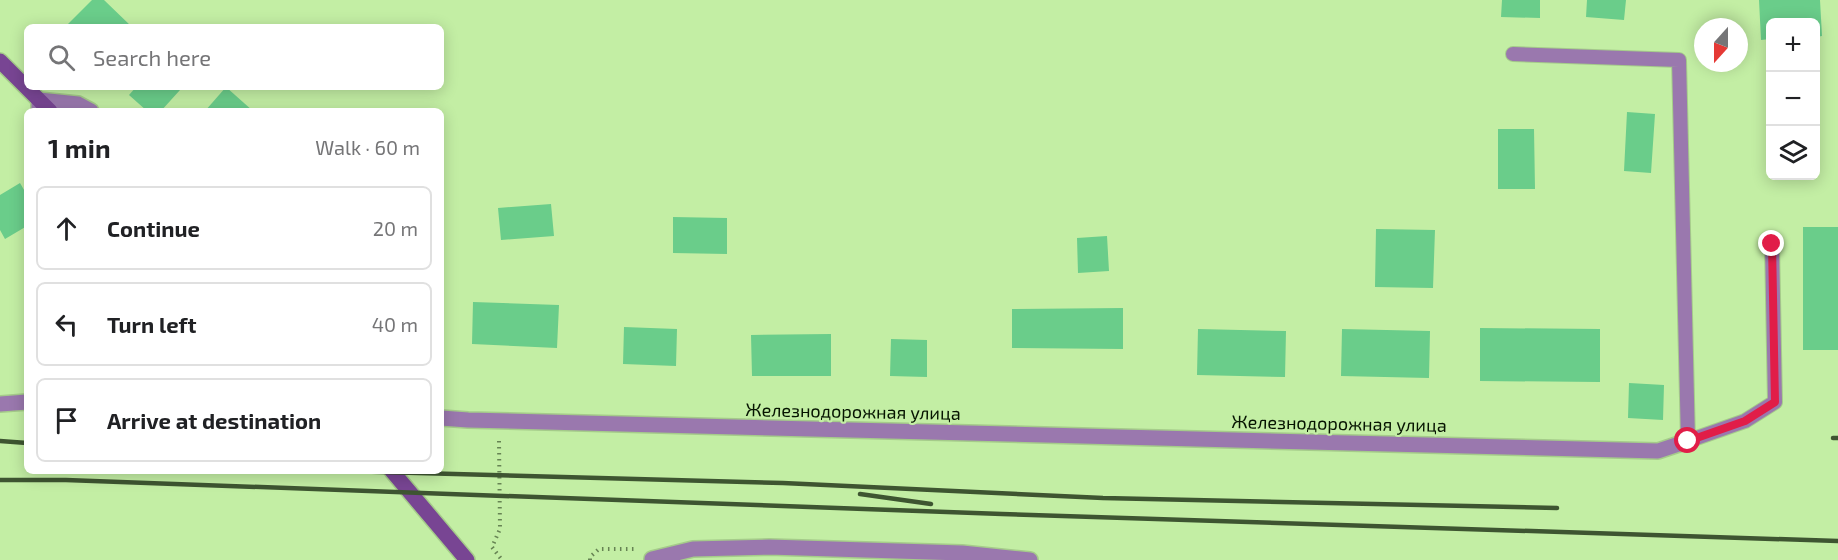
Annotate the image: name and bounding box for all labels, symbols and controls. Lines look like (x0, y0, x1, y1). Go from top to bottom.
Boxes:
north arrow (1694, 18, 1748, 72)
map controls (1766, 18, 1820, 180)
button: + (1766, 18, 1820, 72)
search box (24, 24, 444, 90)
icon: search (45, 41, 78, 74)
text: Search here (93, 44, 211, 70)
button: − (1766, 72, 1820, 126)
button: layers (1766, 126, 1820, 180)
text: 1 min (48, 132, 111, 163)
text: Walk · 60 m (315, 135, 420, 159)
icon: ahead (50, 212, 83, 245)
text: Continue (107, 215, 200, 241)
text: 20 m (373, 216, 418, 240)
route end (1758, 230, 1784, 256)
icon: left (50, 308, 83, 341)
text: Turn left (107, 311, 196, 337)
text: 40 m (372, 312, 418, 336)
street label: Железнодорожная улица (745, 398, 961, 424)
icon: arrive (50, 404, 83, 437)
text: Arrive at destination (107, 407, 321, 433)
street label: Железнодорожная улица (1231, 410, 1447, 436)
route start (1674, 427, 1700, 453)

